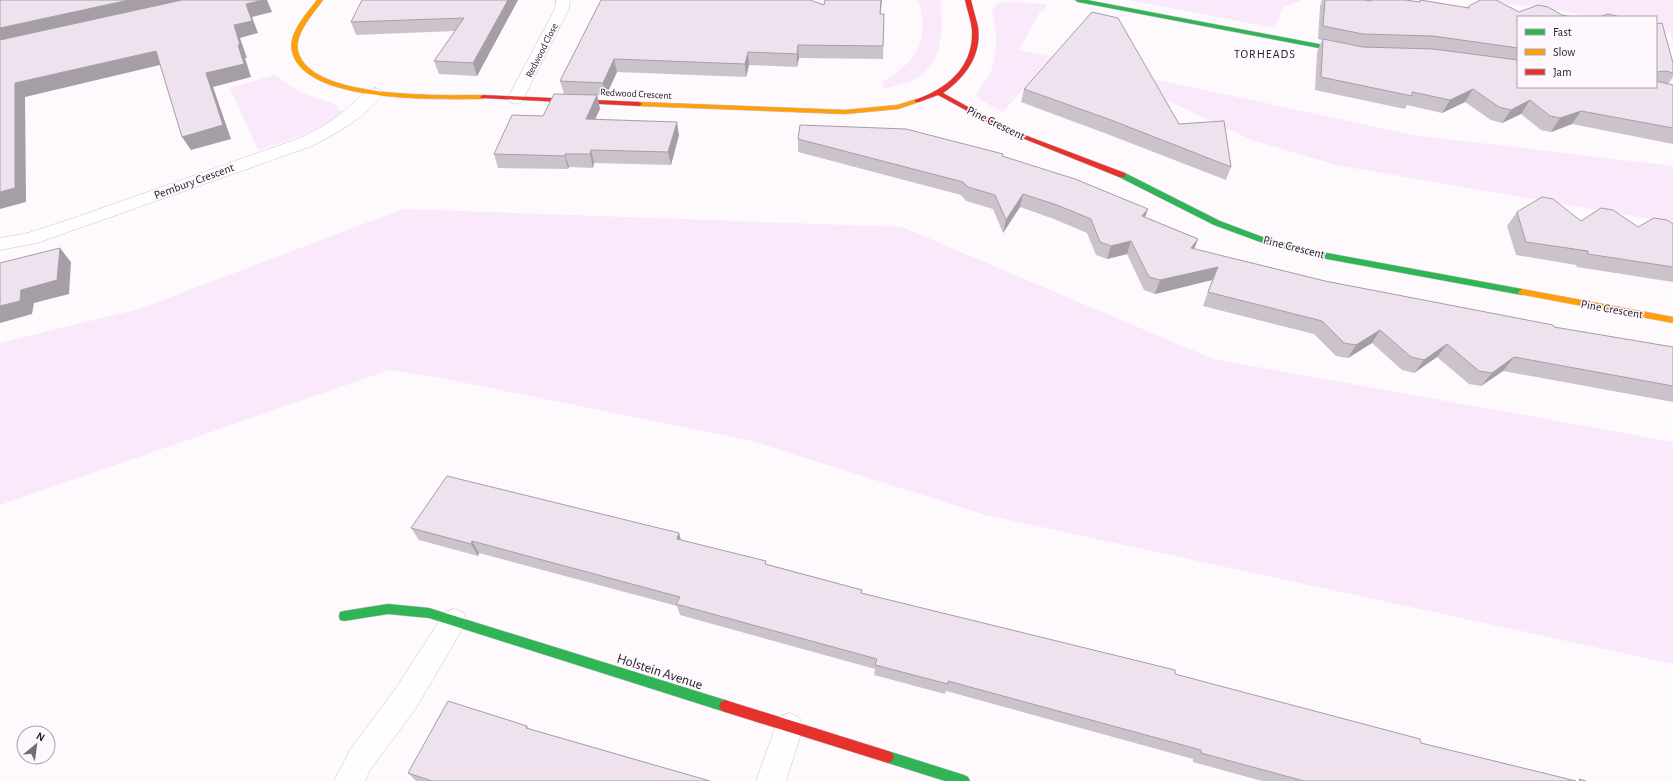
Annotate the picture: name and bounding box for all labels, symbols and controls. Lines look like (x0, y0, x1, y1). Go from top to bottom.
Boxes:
legend (1517, 16, 1657, 88)
street label: Redwood Close (524, 22, 560, 79)
text: Fast (1553, 26, 1572, 38)
text: Slow (1553, 46, 1575, 58)
district label: TORHEADS (1234, 48, 1296, 60)
text: Jam (1553, 66, 1572, 78)
street label: Redwood Crescent (600, 87, 673, 101)
street label: Pine Crescent (965, 104, 1027, 142)
street label: Pembury Crescent (152, 161, 236, 202)
street label: Pine Crescent (1262, 234, 1326, 260)
street label: Pine Crescent (1580, 298, 1644, 320)
street label: Holstein Avenue (615, 652, 704, 692)
north arrow (16, 725, 56, 765)
text: N (35, 730, 47, 743)

